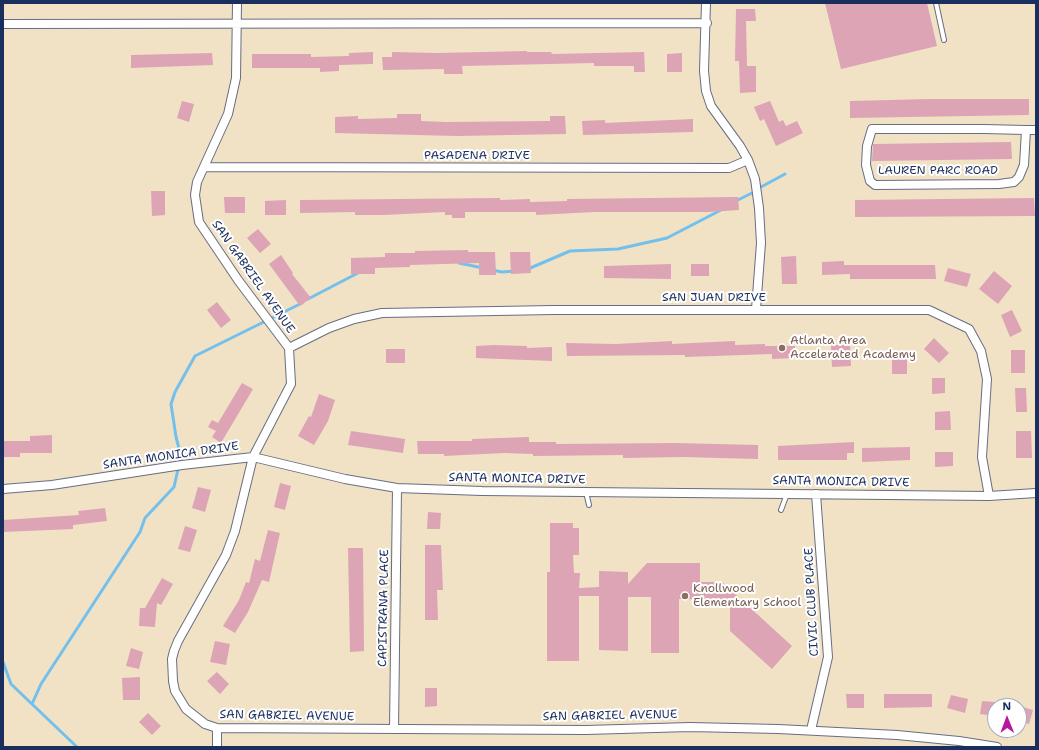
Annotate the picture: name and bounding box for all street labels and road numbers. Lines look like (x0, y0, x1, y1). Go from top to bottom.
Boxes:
street label: PASADENA DRIVE (424, 149, 530, 163)
street label: LAUREN PARC ROAD (878, 164, 998, 178)
street label: SAN GABRIEL AVENUE (208, 218, 298, 336)
street label: SAN JUAN DRIVE (662, 291, 766, 305)
street label: SANTA MONICA DRIVE (102, 439, 240, 473)
street label: SANTA MONICA DRIVE (448, 471, 586, 487)
street label: SANTA MONICA DRIVE (772, 474, 910, 490)
street label: CIVIC CLUB PLACE (802, 547, 822, 657)
street label: CAPISTRANA PLACE (376, 549, 392, 667)
street label: SAN GABRIEL AVENUE (220, 708, 354, 724)
street label: SAN GABRIEL AVENUE (543, 708, 677, 724)

